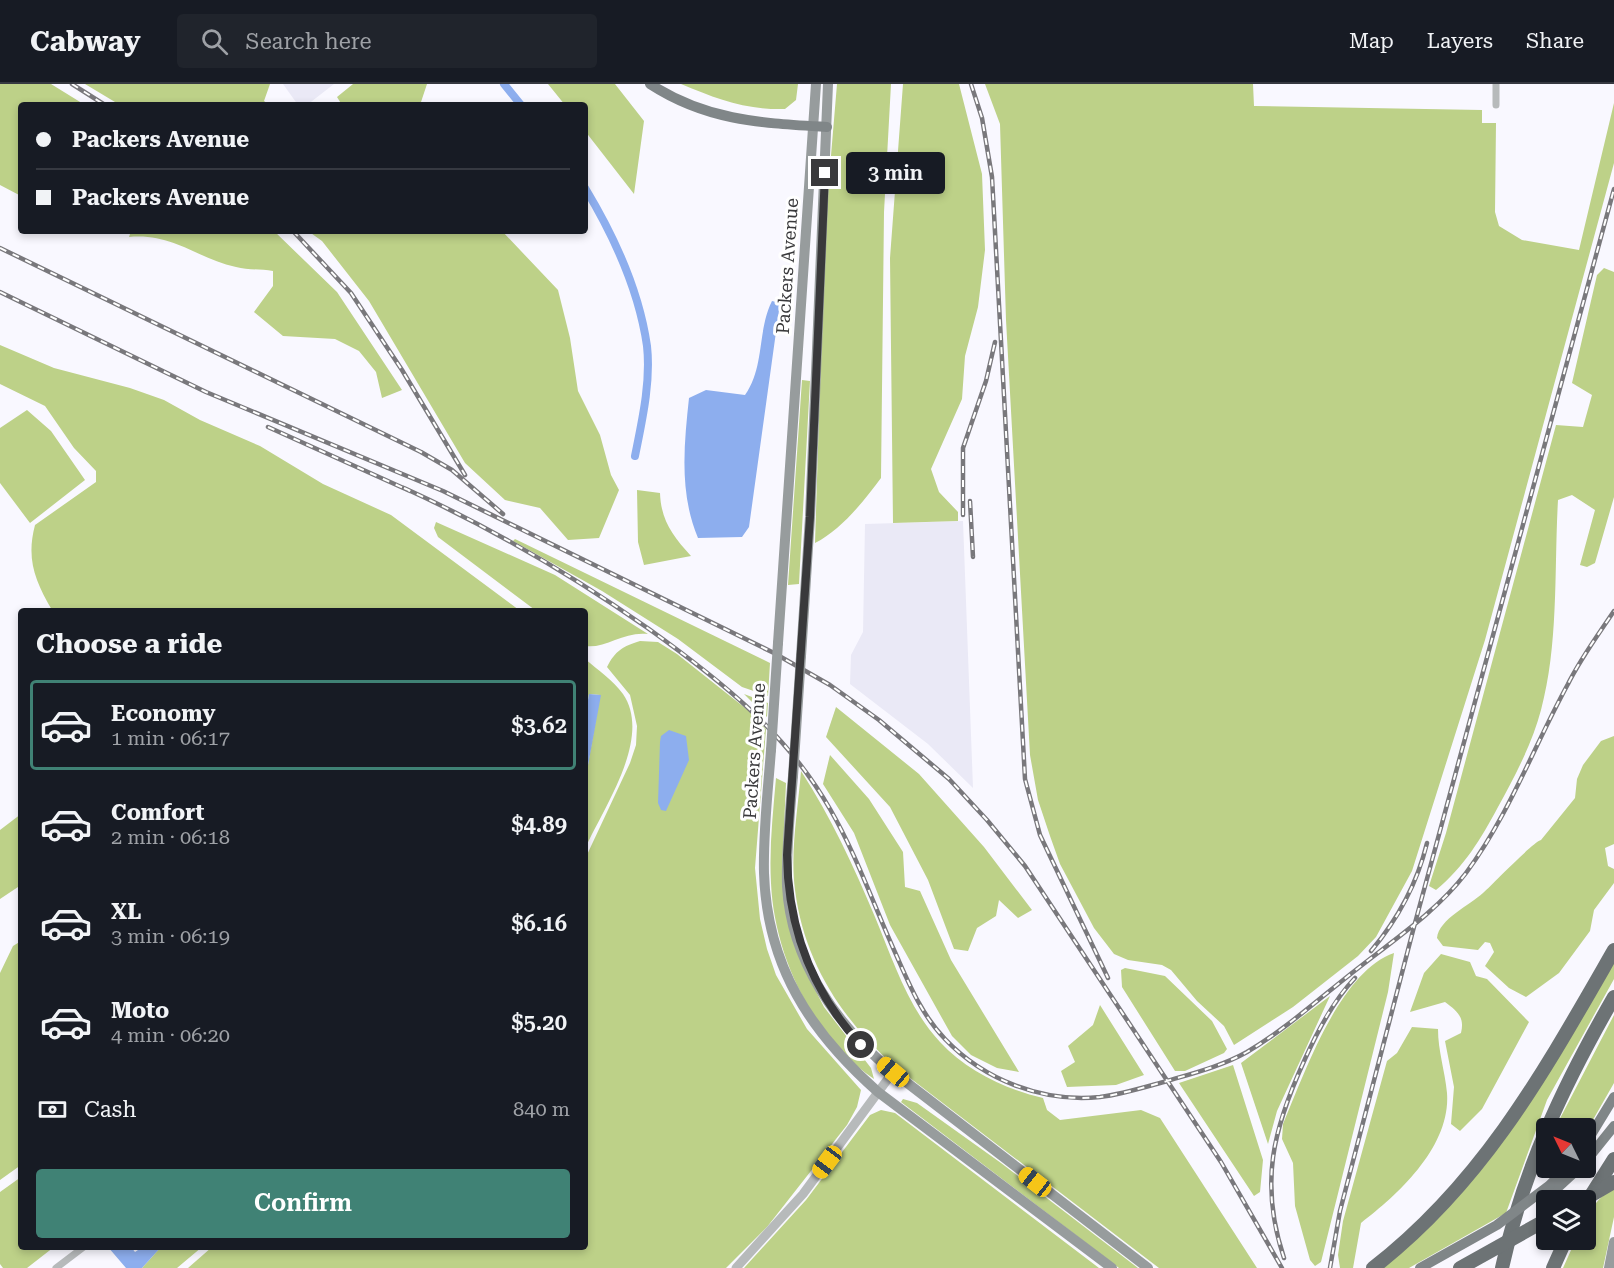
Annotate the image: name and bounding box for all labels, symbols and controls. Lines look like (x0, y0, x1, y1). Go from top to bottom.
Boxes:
search box (177, 14, 597, 68)
text: Cabway (30, 25, 141, 58)
icon: search (198, 25, 231, 58)
text: Search here (246, 29, 372, 54)
text: Map (1349, 29, 1394, 53)
text: Layers (1427, 29, 1493, 53)
text: Share (1526, 29, 1584, 53)
text: Packers Avenue (72, 127, 249, 152)
callout: 3 min (846, 152, 945, 194)
route end (811, 159, 838, 186)
text: 3 min (868, 161, 923, 185)
text: Packers Avenue (72, 185, 249, 210)
street label: Packers Avenue (772, 197, 802, 335)
text: Choose a ride (36, 628, 222, 660)
street label: Packers Avenue (739, 682, 769, 820)
icon: car (39, 698, 93, 752)
text: Economy (111, 701, 215, 726)
text: $3.62 (511, 713, 567, 738)
text: 1 min · 06:17 (111, 726, 230, 750)
icon: car (39, 797, 93, 851)
text: Comfort (111, 800, 204, 825)
text: $4.89 (511, 812, 567, 837)
text: 2 min · 06:18 (111, 825, 230, 849)
icon: car (39, 896, 93, 950)
text: XL (111, 899, 141, 924)
text: $6.16 (511, 911, 567, 936)
text: 3 min · 06:19 (111, 924, 230, 948)
icon: car (39, 995, 93, 1049)
text: Moto (111, 998, 169, 1023)
text: $5.20 (511, 1010, 567, 1035)
text: 4 min · 06:20 (111, 1023, 230, 1047)
route start (847, 1031, 874, 1058)
car (873, 1054, 913, 1090)
icon: cash (36, 1093, 69, 1126)
text: Cash (84, 1097, 136, 1122)
text: 840 m (513, 1097, 570, 1121)
north arrow (1536, 1118, 1596, 1178)
map controls (1536, 1118, 1596, 1250)
car (809, 1142, 845, 1182)
car (1015, 1164, 1055, 1200)
button: Confirm (36, 1169, 570, 1238)
button: layers (1536, 1190, 1596, 1250)

